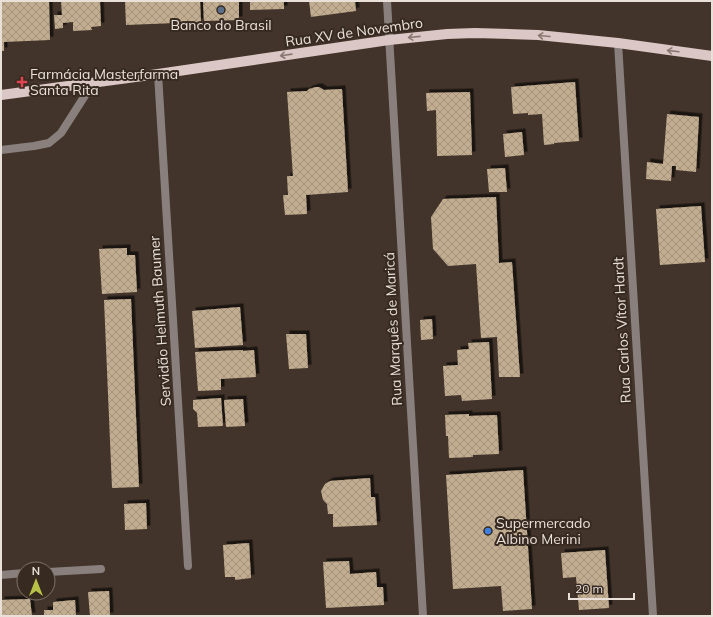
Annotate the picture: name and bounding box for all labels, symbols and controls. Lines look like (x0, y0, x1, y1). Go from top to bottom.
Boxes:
marker: Banco do Brasil (216, 5, 226, 15)
street label: Rua XV de Novembro (284, 13, 424, 51)
place label: Banco do Brasil (170, 16, 272, 34)
one-way arrow (538, 32, 551, 40)
one-way arrow (408, 34, 421, 41)
one-way arrow (667, 47, 680, 54)
one-way arrow (280, 51, 293, 59)
place label: Farmácia Masterfarma Santa Rita (30, 65, 178, 99)
marker: Farmácia Masterfarma Santa Rita (17, 77, 27, 87)
street label: Servidão Helmuth Baumer (145, 234, 175, 407)
street label: Rua Marquês de Maricá (380, 252, 406, 406)
street label: Rua Carlos Vítor Hardt (609, 256, 635, 404)
place label: Supermercado Albino Merini (496, 514, 590, 548)
marker: Supermercado Albino Merini (483, 526, 493, 536)
north arrow (16, 561, 56, 601)
text: N (32, 564, 40, 578)
scale bar (569, 575, 634, 601)
text: 20 m (575, 581, 603, 596)

